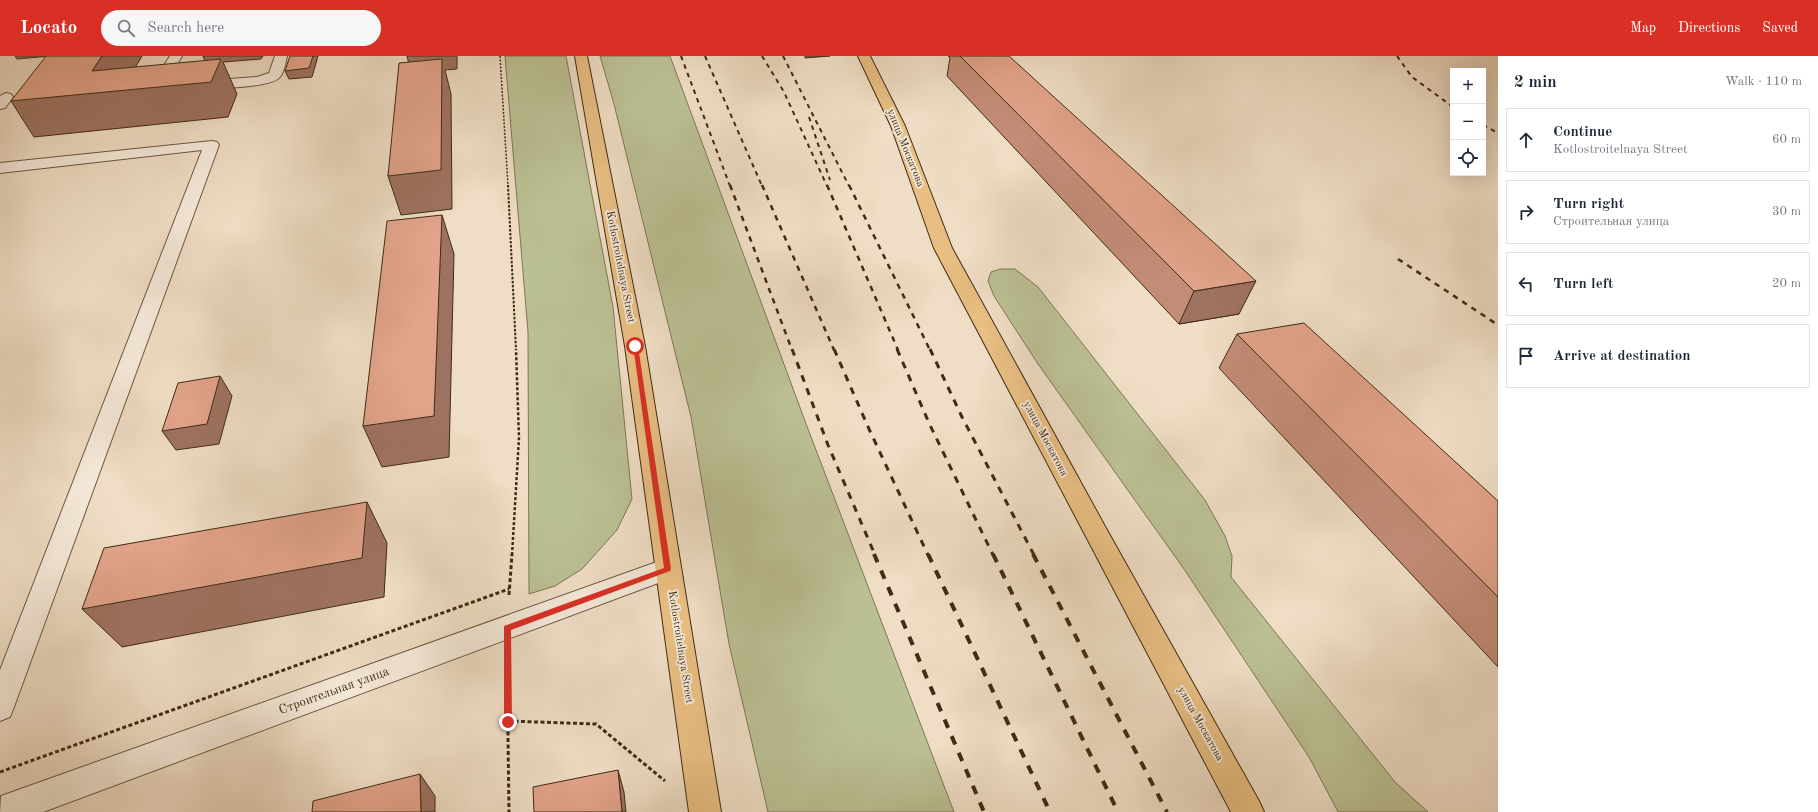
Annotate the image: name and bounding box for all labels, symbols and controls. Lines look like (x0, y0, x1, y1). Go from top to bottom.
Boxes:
search box (101, 10, 381, 46)
icon: search (115, 17, 137, 39)
text: Locato (20, 19, 77, 38)
text: Search here (147, 21, 224, 36)
text: Map (1630, 21, 1656, 35)
text: Directions (1678, 21, 1740, 35)
text: Saved (1762, 21, 1798, 35)
map controls (1450, 68, 1486, 176)
button: + (1450, 68, 1486, 104)
text: 2 min (1514, 74, 1557, 91)
text: Walk · 110 m (1725, 75, 1802, 88)
button: − (1450, 104, 1486, 140)
street label: улица Москатова (884, 107, 926, 189)
text: Continue (1553, 125, 1612, 140)
icon: ahead (1515, 129, 1537, 151)
text: 60 m (1772, 133, 1801, 146)
button: locate (1450, 140, 1486, 176)
text: Kotlostroitelnaya Street (1553, 143, 1688, 156)
text: Turn right (1553, 197, 1624, 212)
icon: right (1515, 201, 1537, 223)
text: 30 m (1772, 205, 1801, 218)
street label: Kotlostroitelnaya Street (604, 210, 636, 324)
text: Строительная улица (1553, 215, 1669, 228)
icon: left (1515, 273, 1537, 295)
text: Turn left (1553, 277, 1613, 292)
text: 20 m (1772, 277, 1801, 290)
route start (626, 337, 644, 355)
icon: arrive (1515, 345, 1537, 367)
text: Arrive at destination (1553, 349, 1691, 364)
street label: улица Москатова (1021, 400, 1070, 479)
street label: Kotlostroitelnaya Street (666, 590, 694, 704)
street label: Строительная улица (277, 665, 391, 717)
street label: улица Москатова (1175, 685, 1225, 763)
route end (499, 713, 517, 731)

